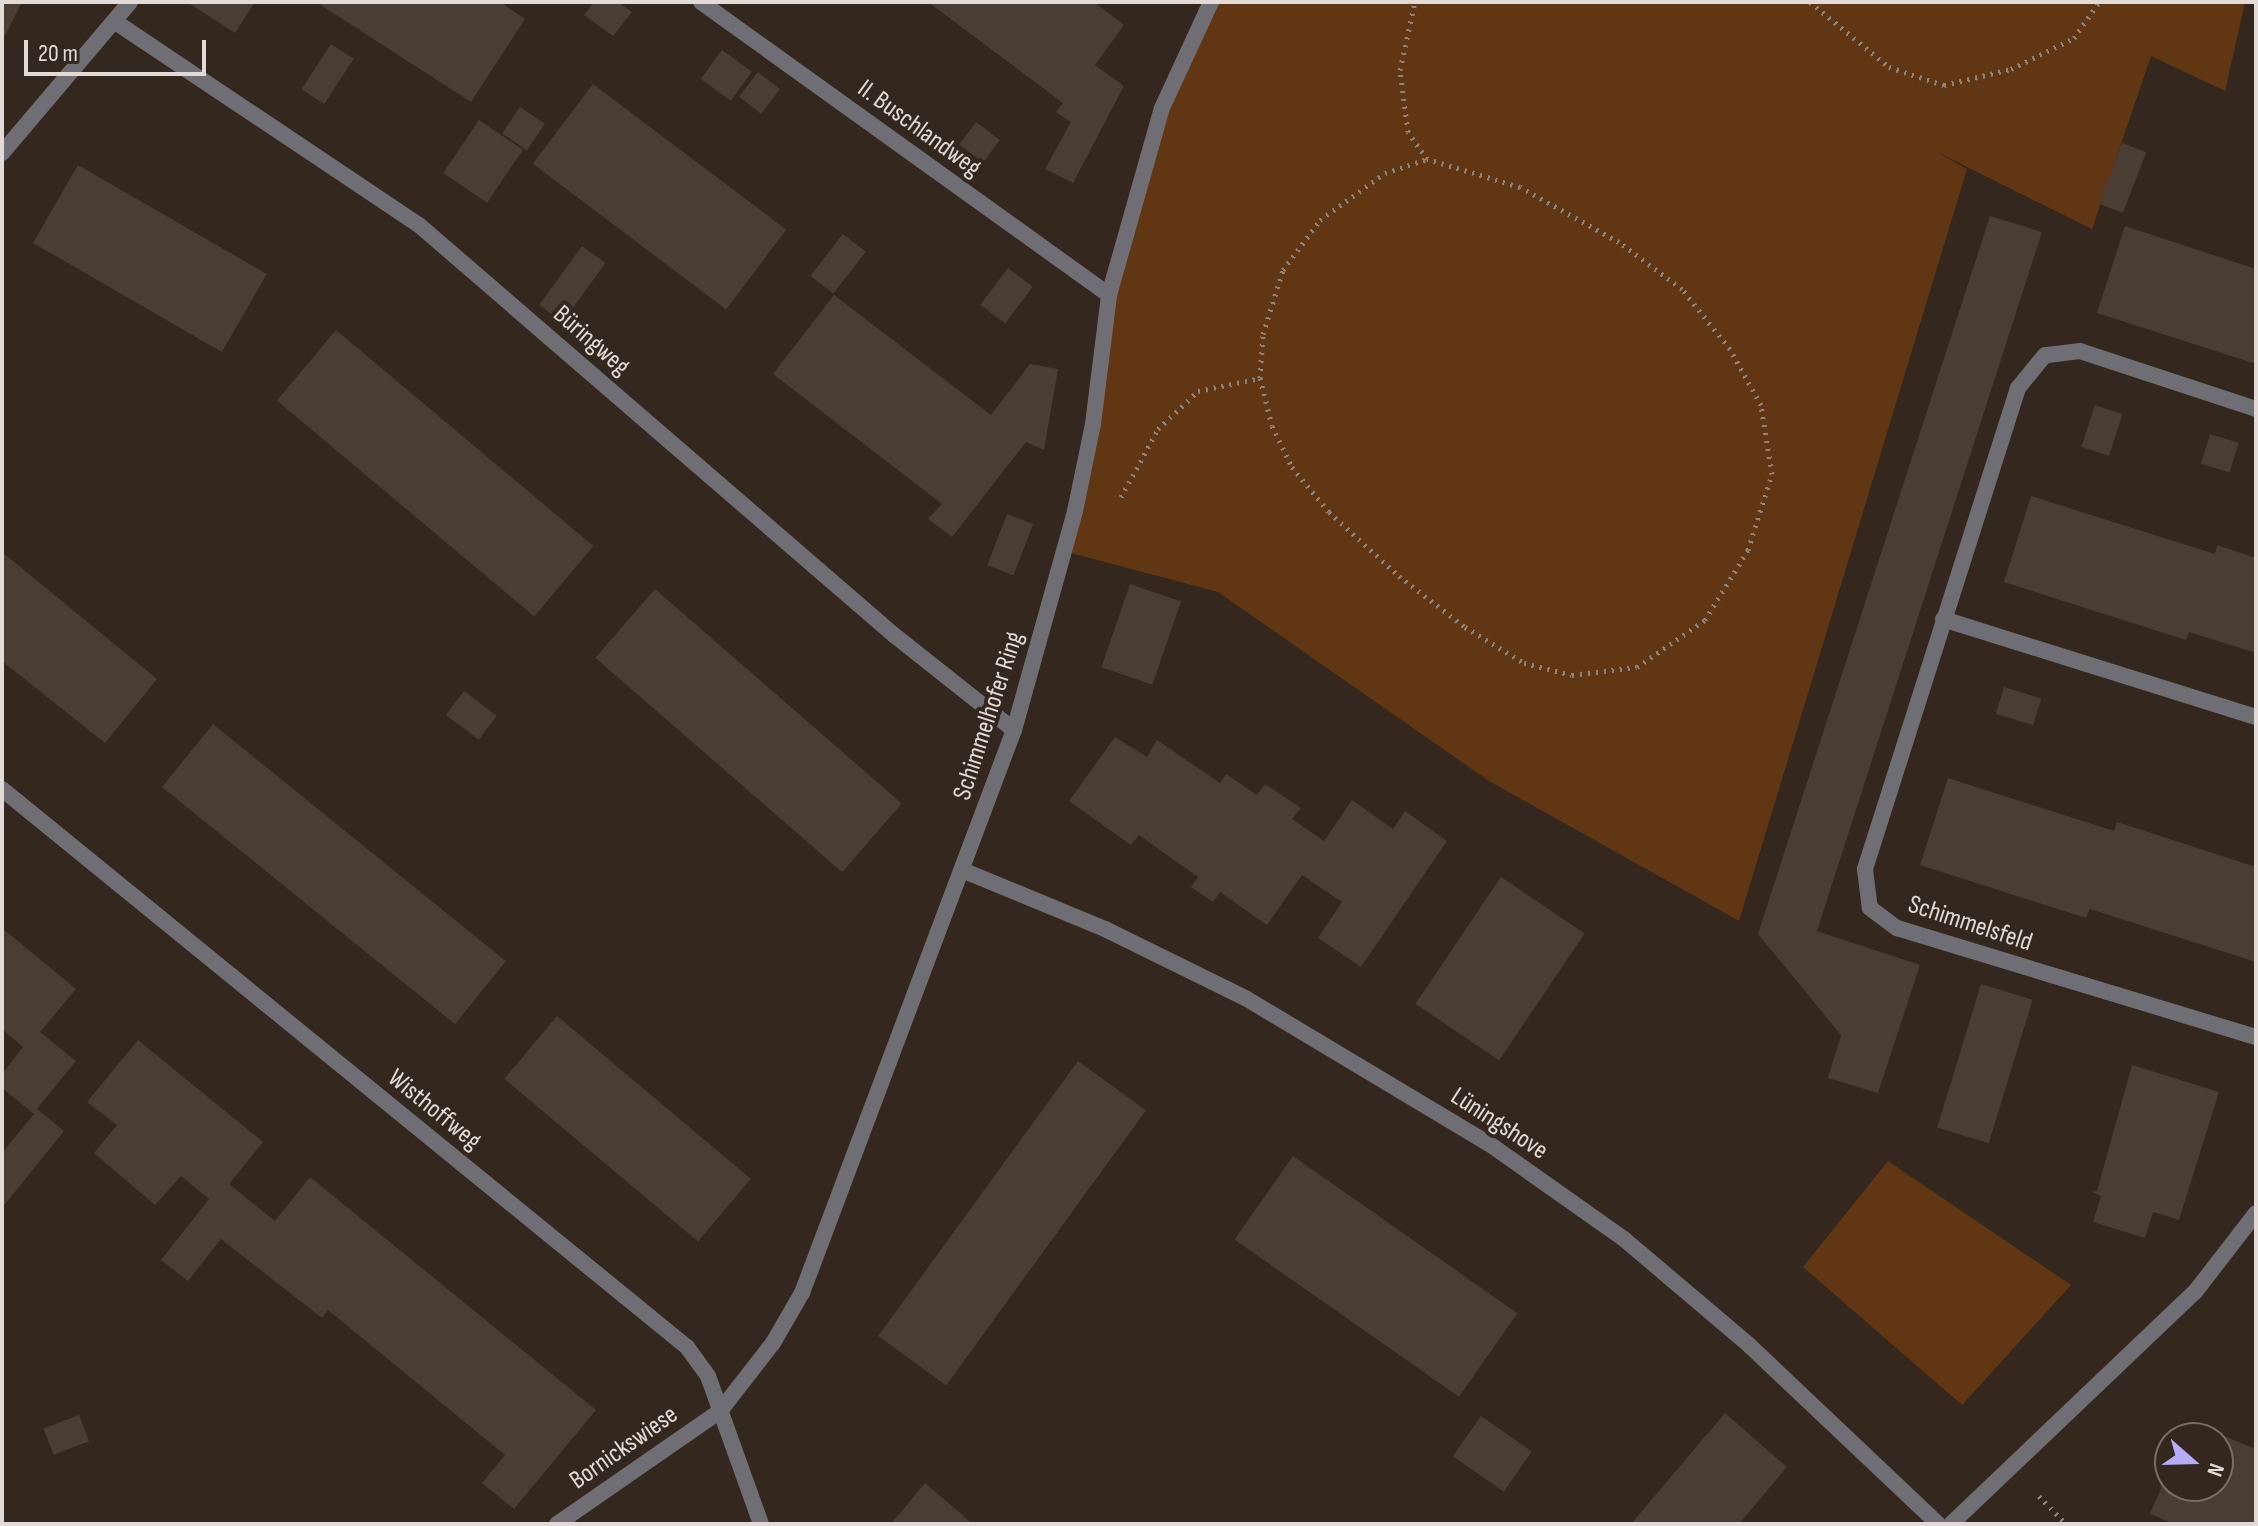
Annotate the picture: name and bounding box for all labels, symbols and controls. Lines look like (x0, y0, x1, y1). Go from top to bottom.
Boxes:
scale bar (28, 24, 210, 74)
text: 20 m (38, 39, 78, 68)
street label: II. Buschlandweg (851, 74, 987, 184)
street label: Büringweg (546, 299, 636, 383)
street label: Schimmelhofer Ring (947, 628, 1031, 804)
street label: Schimmelsfeld (1904, 889, 2036, 959)
street label: Wisthoffweg (381, 1063, 487, 1157)
street label: Lüningshove (1445, 1081, 1553, 1167)
street label: Bornickswiese (564, 1399, 684, 1497)
north arrow (2154, 1422, 2234, 1502)
text: N (2200, 1460, 2230, 1480)

